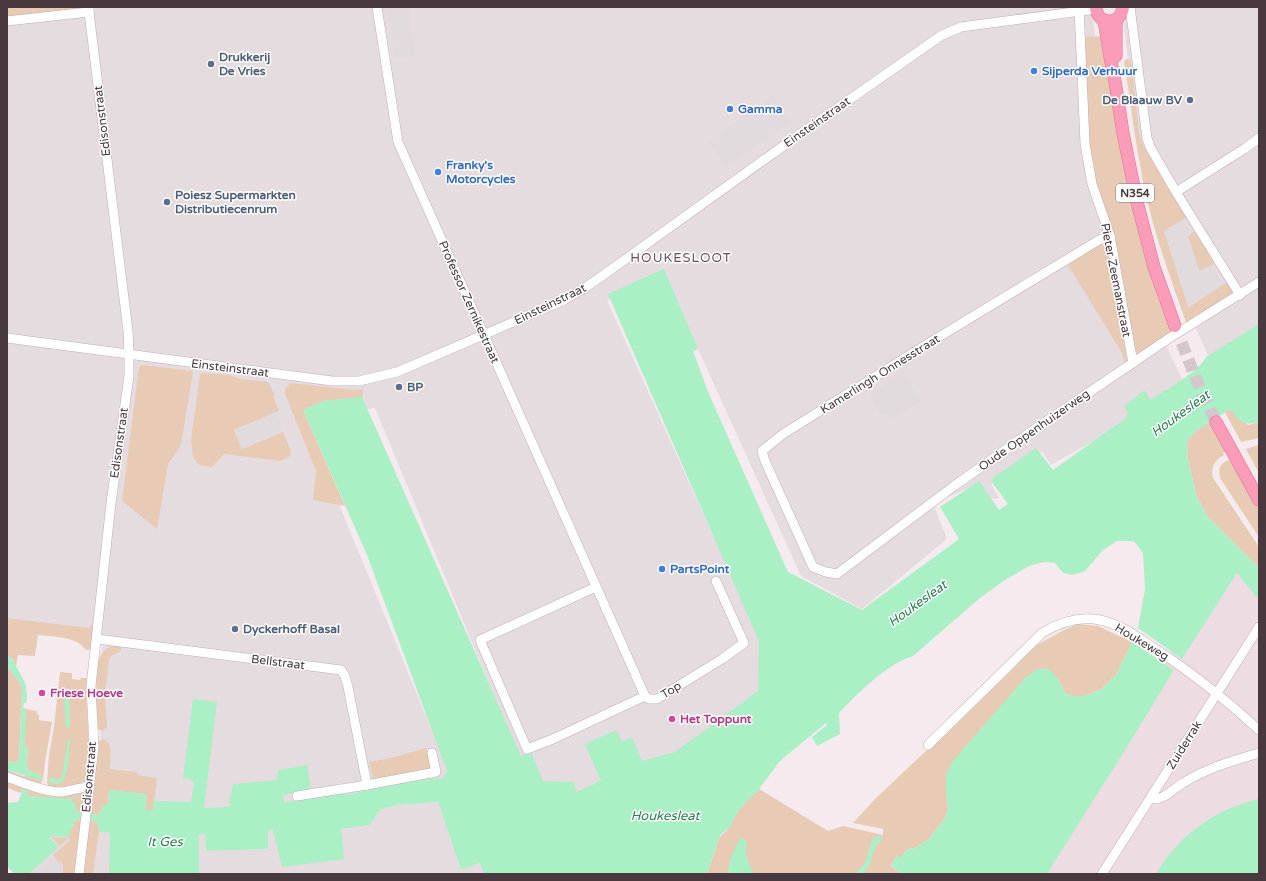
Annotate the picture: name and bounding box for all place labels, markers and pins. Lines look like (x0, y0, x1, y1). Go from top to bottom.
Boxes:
place label: Drukkerij De Vries (219, 50, 270, 78)
marker: Drukkerij De Vries (206, 59, 216, 69)
place label: Sijperda Verhuur (1042, 64, 1137, 79)
marker: Sijperda Verhuur (1029, 66, 1039, 76)
place label: De Blaauw BV (1102, 93, 1183, 107)
marker: De Blaauw BV (1185, 95, 1195, 105)
place label: Gamma (738, 102, 783, 116)
marker: Gamma (725, 104, 735, 114)
place label: Franky's Motorcycles (446, 158, 516, 187)
marker: Franky's Motorcycles (433, 167, 443, 177)
place label: Poiesz Supermarkten Distributiecenrum (175, 188, 296, 216)
marker: Poiesz Supermarkten Distributiecenrum (162, 197, 172, 207)
place label: BP (407, 380, 423, 394)
marker: BP (394, 382, 404, 392)
place label: PartsPoint (670, 562, 730, 576)
marker: PartsPoint (657, 564, 667, 574)
place label: Dyckerhoff Basal (243, 622, 340, 637)
marker: Dyckerhoff Basal (230, 624, 240, 634)
place label: Friese Hoeve (50, 686, 123, 700)
marker: Friese Hoeve (37, 688, 47, 698)
place label: Het Toppunt (680, 712, 752, 727)
marker: Het Toppunt (667, 714, 677, 724)

